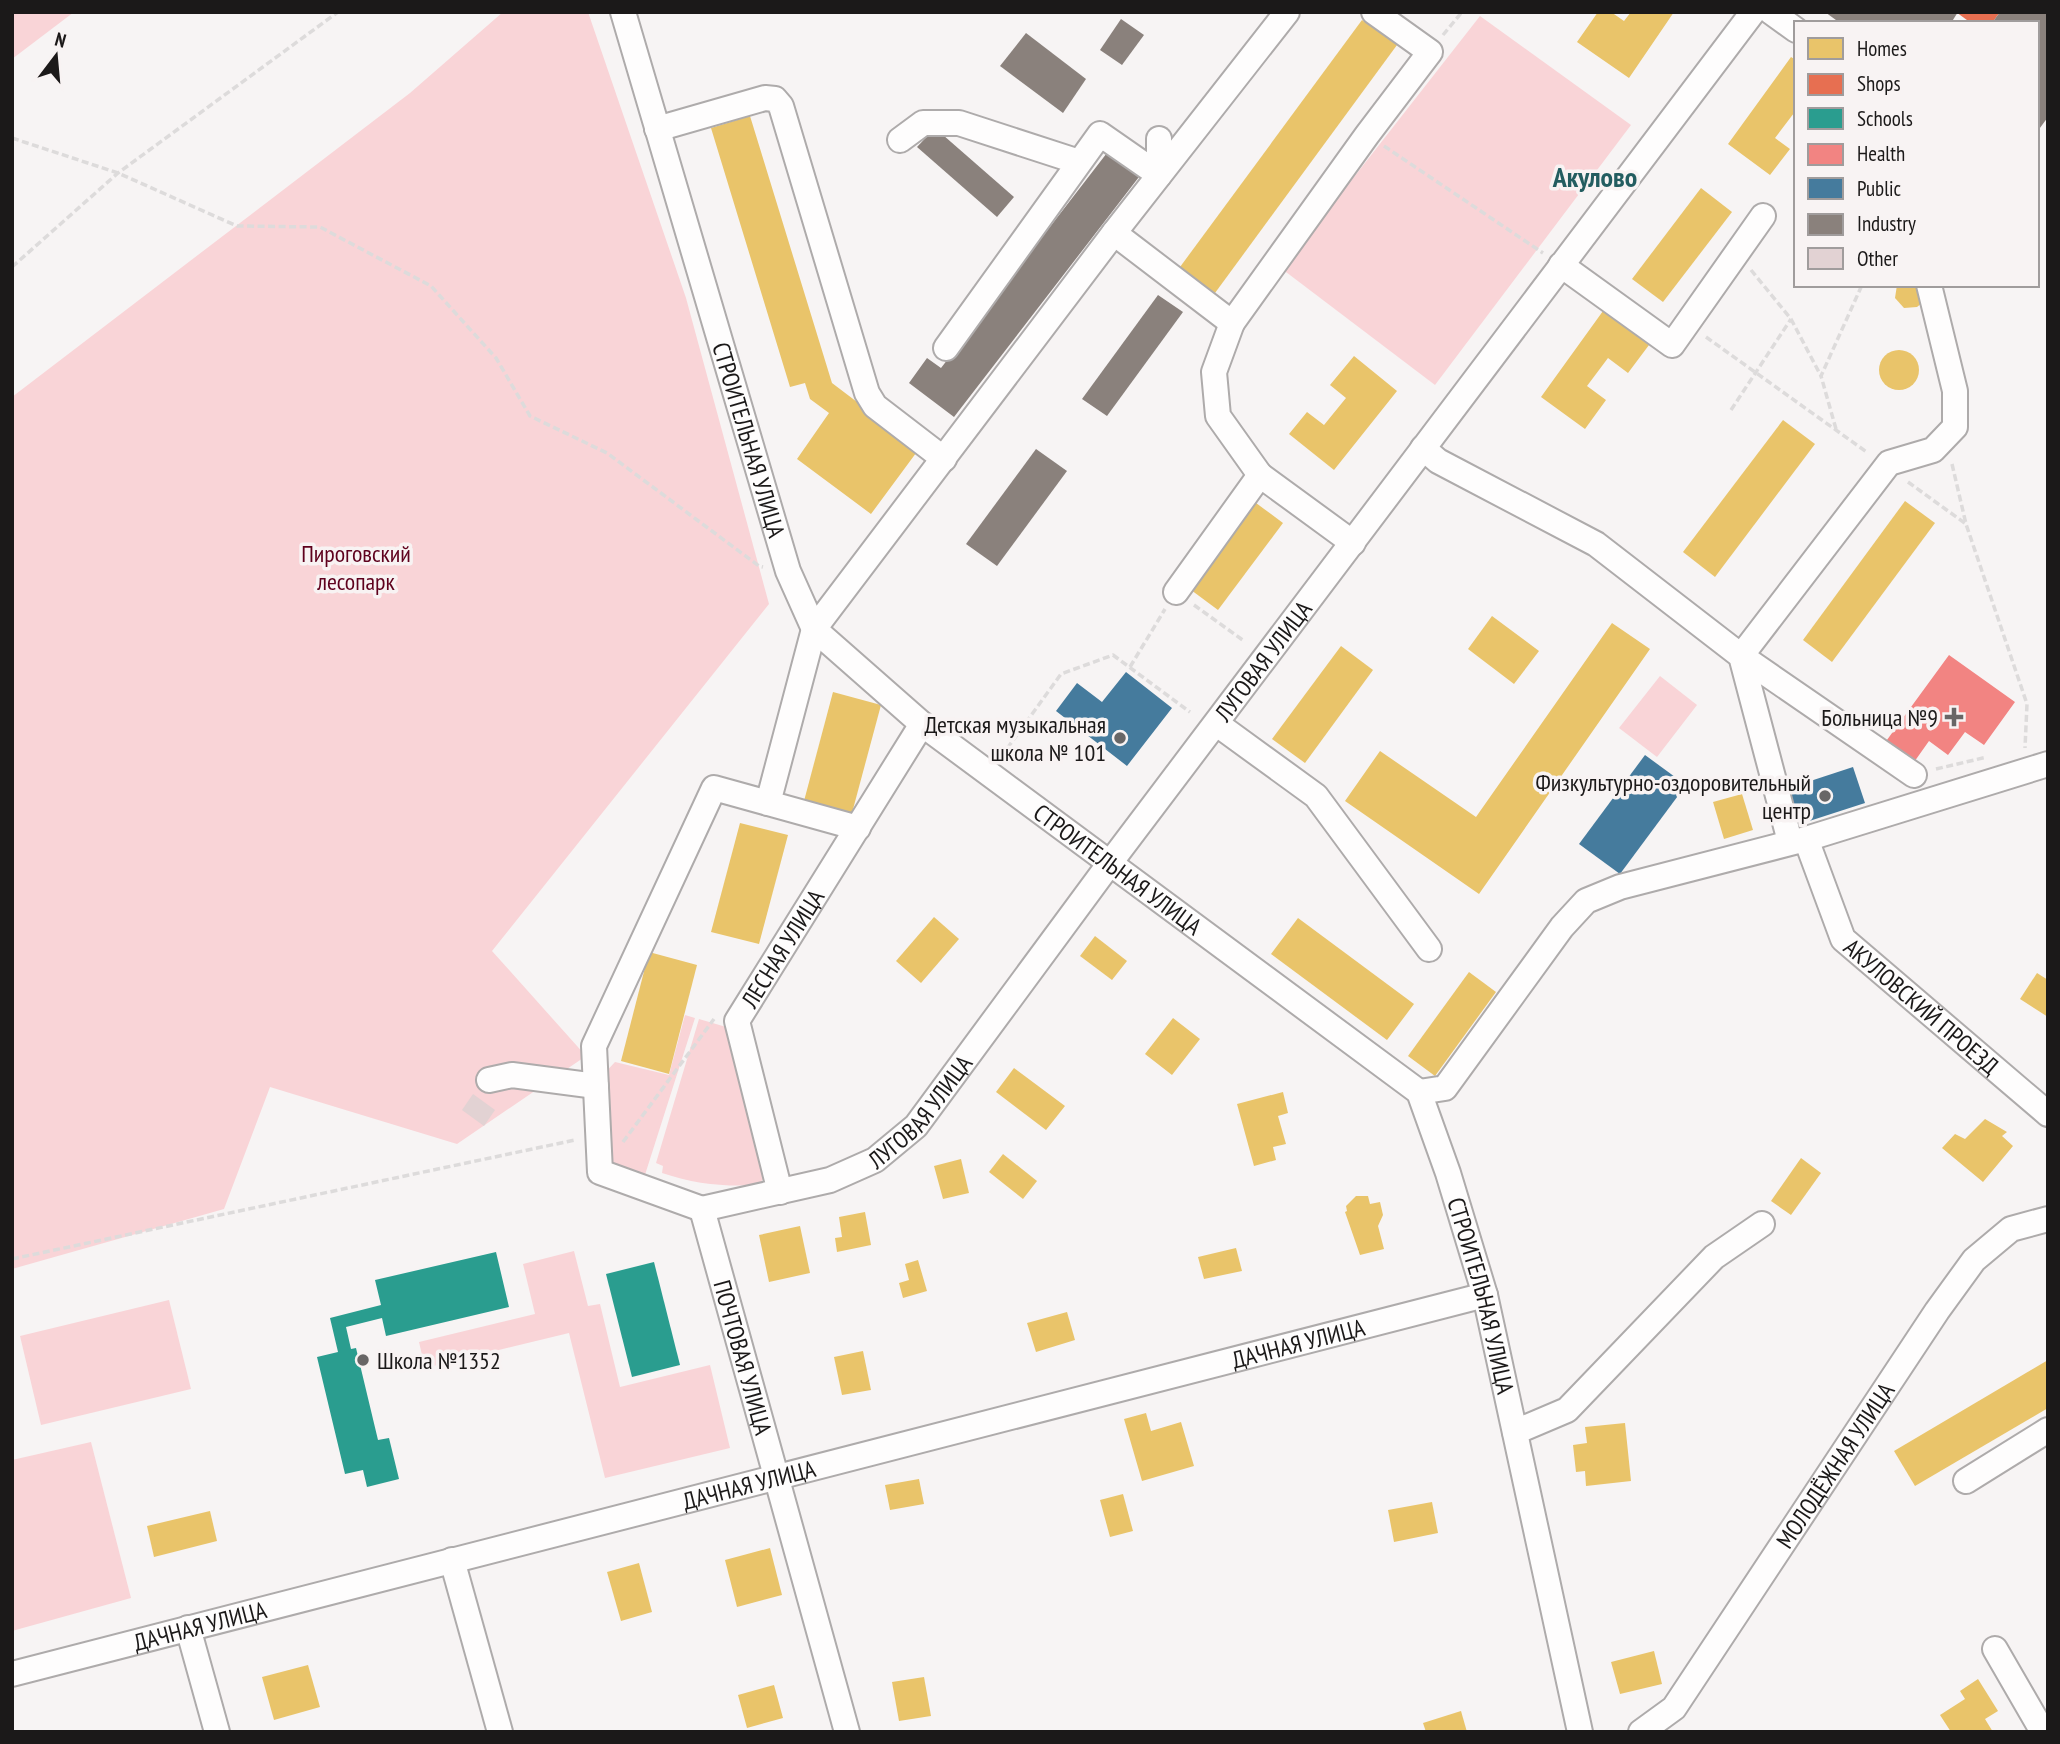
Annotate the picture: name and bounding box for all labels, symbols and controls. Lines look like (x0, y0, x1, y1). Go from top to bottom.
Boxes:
north arrow (21, 21, 91, 91)
legend (1794, 21, 2039, 287)
text: N (52, 27, 69, 53)
text: Homes (1857, 35, 1907, 62)
text: Shops (1857, 70, 1901, 97)
text: Schools (1857, 105, 1913, 132)
text: Health (1857, 140, 1905, 167)
district label: Акулово (1552, 158, 1637, 195)
text: Public (1857, 175, 1902, 202)
text: Industry (1857, 210, 1916, 237)
text: Other (1857, 245, 1898, 272)
street label: СТРОИТЕЛЬНАЯ УЛИЦА (706, 339, 793, 542)
park label: Пироговский лесопарк (301, 538, 411, 597)
street label: ЛУГОВАЯ УЛИЦА (1207, 594, 1319, 728)
place label: Больница №9 (1821, 702, 1938, 733)
marker: Больница №9 (1944, 707, 1964, 727)
place label: Детская музыкальная школа № 101 (924, 709, 1106, 768)
marker: Детская музыкальная школа № 101 (1112, 730, 1128, 746)
place label: Физкультурно-оздоровительный центр (1536, 767, 1811, 826)
marker: Физкультурно-оздоровительный центр (1817, 788, 1833, 804)
street label: СТРОИТЕЛЬНАЯ УЛИЦА (1028, 797, 1209, 942)
street label: ЛЕСНАЯ УЛИЦА (733, 883, 831, 1014)
street label: АКУЛОВСКИЙ ПРОЕЗД (1838, 931, 2006, 1081)
street label: ЛУГОВАЯ УЛИЦА (861, 1048, 979, 1176)
street label: СТРОИТЕЛЬНАЯ УЛИЦА (1441, 1194, 1522, 1397)
street label: ПОЧТОВАЯ УЛИЦА (707, 1277, 780, 1439)
street label: ДАЧНАЯ УЛИЦА (1228, 1311, 1368, 1375)
place label: Школа №1352 (377, 1345, 501, 1376)
marker: Школа №1352 (355, 1352, 371, 1368)
street label: МОЛОДЁЖНАЯ УЛИЦА (1769, 1376, 1901, 1554)
street label: ДАЧНАЯ УЛИЦА (679, 1452, 819, 1516)
street label: ДАЧНАЯ УЛИЦА (130, 1594, 270, 1658)

